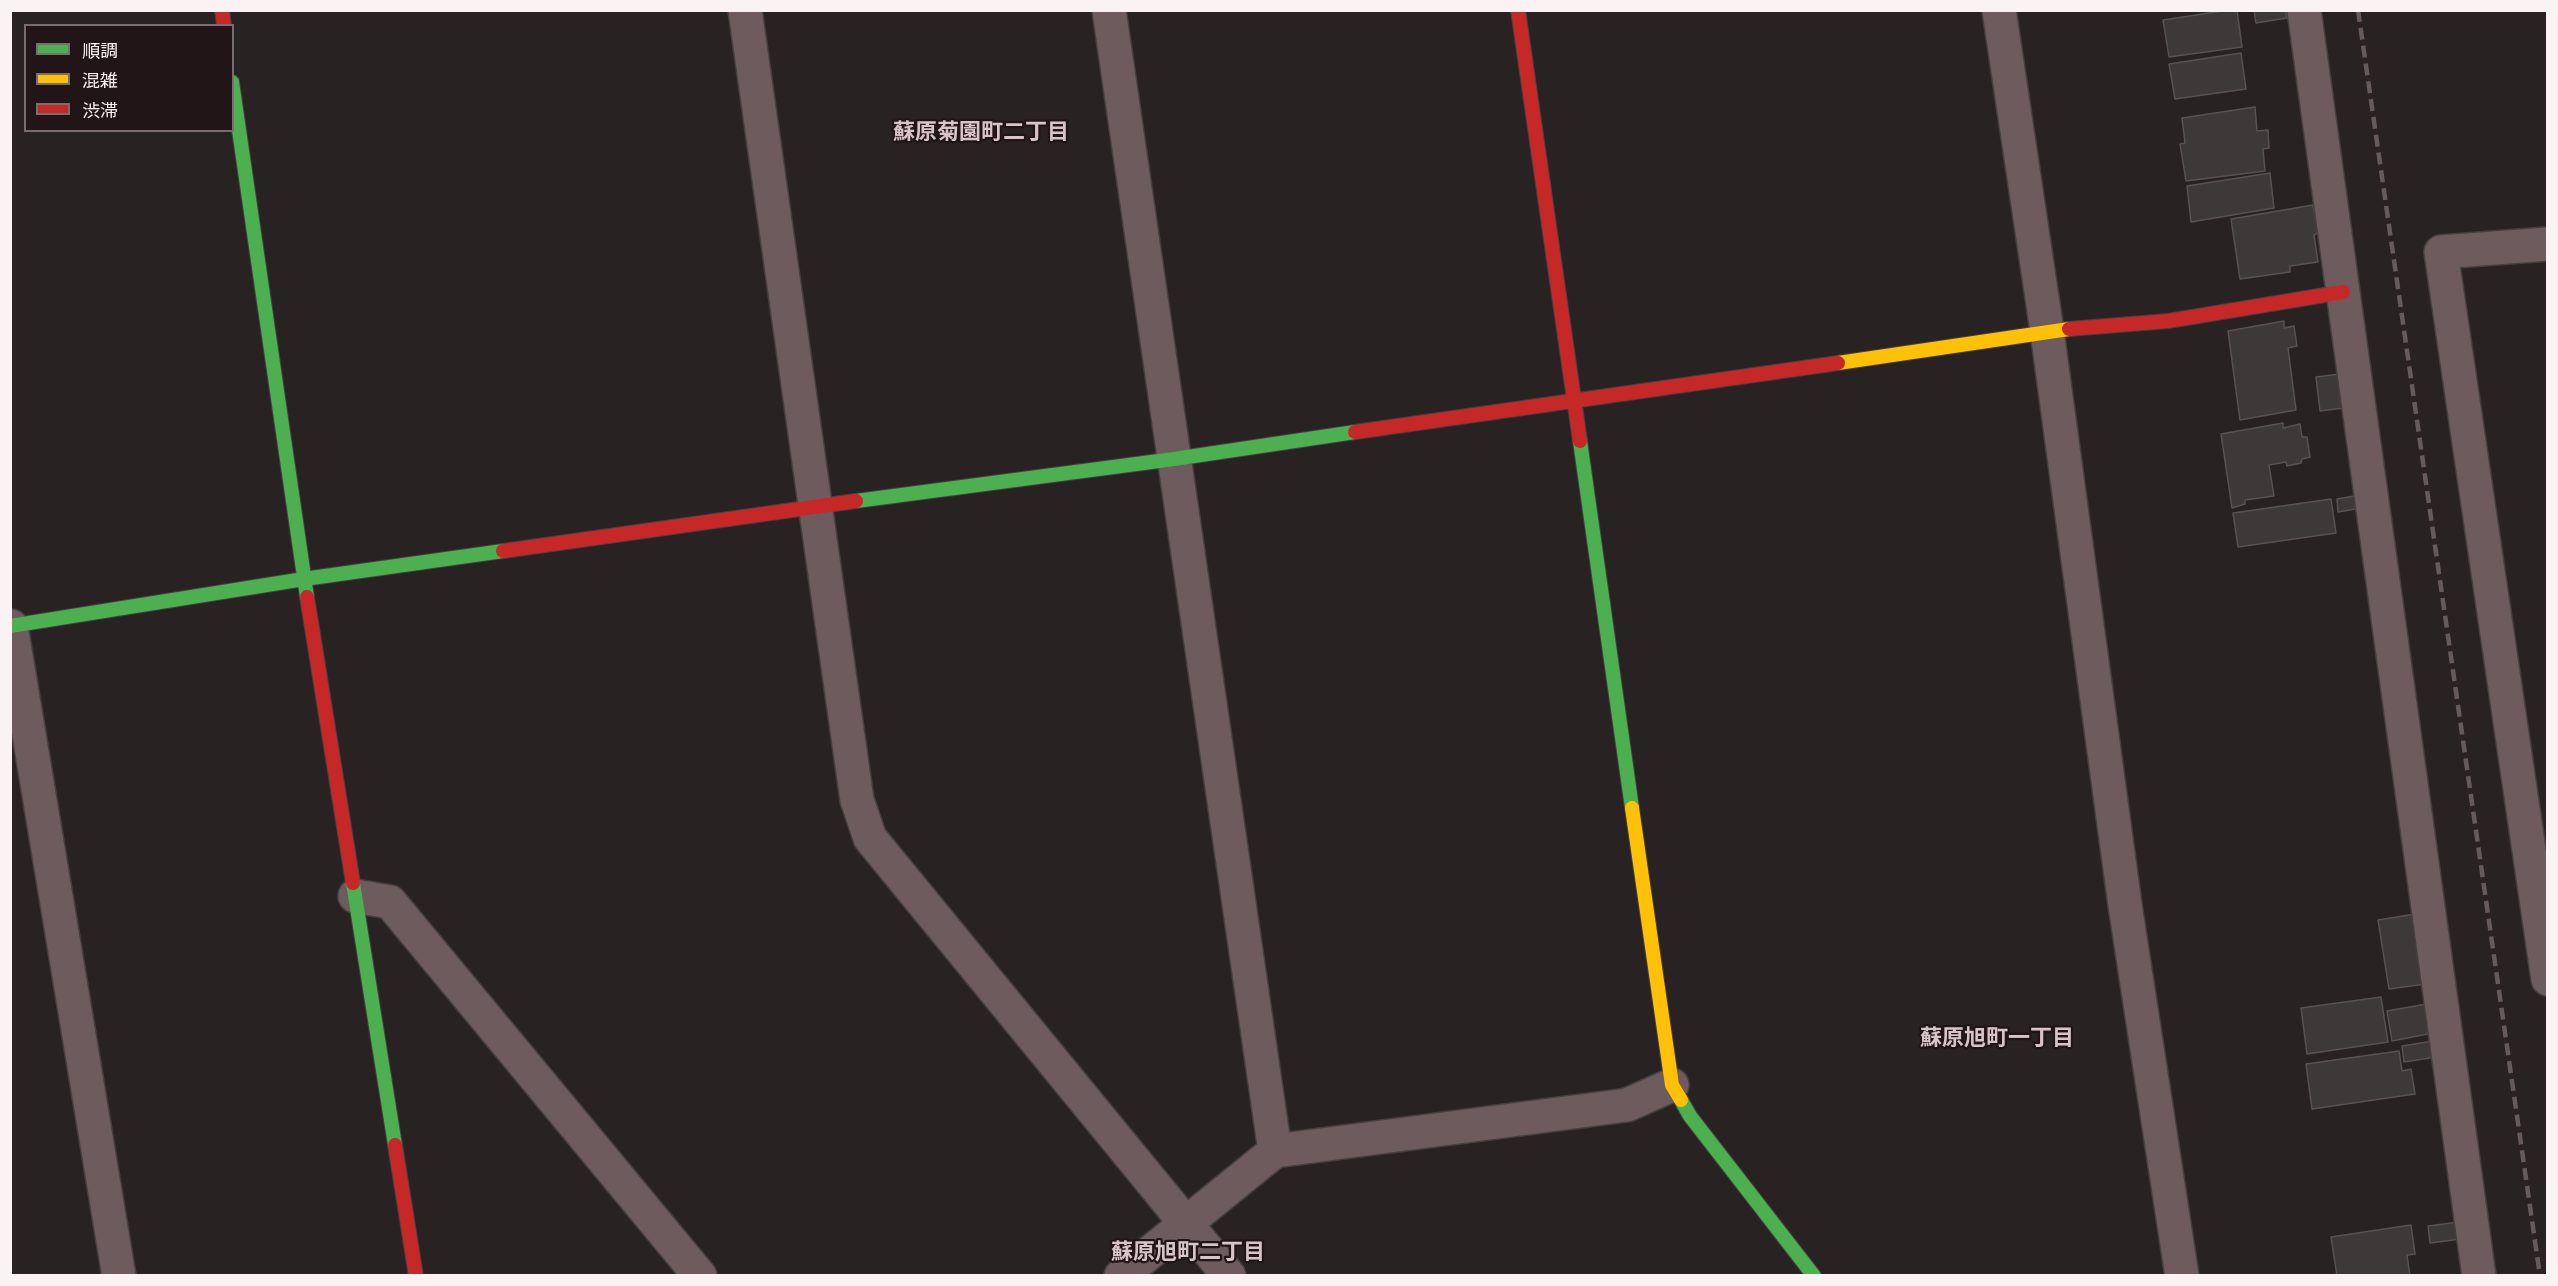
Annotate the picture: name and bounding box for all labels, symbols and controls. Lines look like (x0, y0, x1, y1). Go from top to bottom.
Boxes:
legend (24, 24, 234, 132)
text: 順調 (82, 39, 118, 61)
text: 混雑 (82, 69, 118, 91)
text: 渋滞 (82, 99, 118, 121)
district label: 蘇原菊園町二丁目 (893, 119, 1069, 145)
district label: 蘇原旭町一丁目 (1920, 1025, 2074, 1051)
district label: 蘇原旭町二丁目 (1111, 1239, 1265, 1265)

